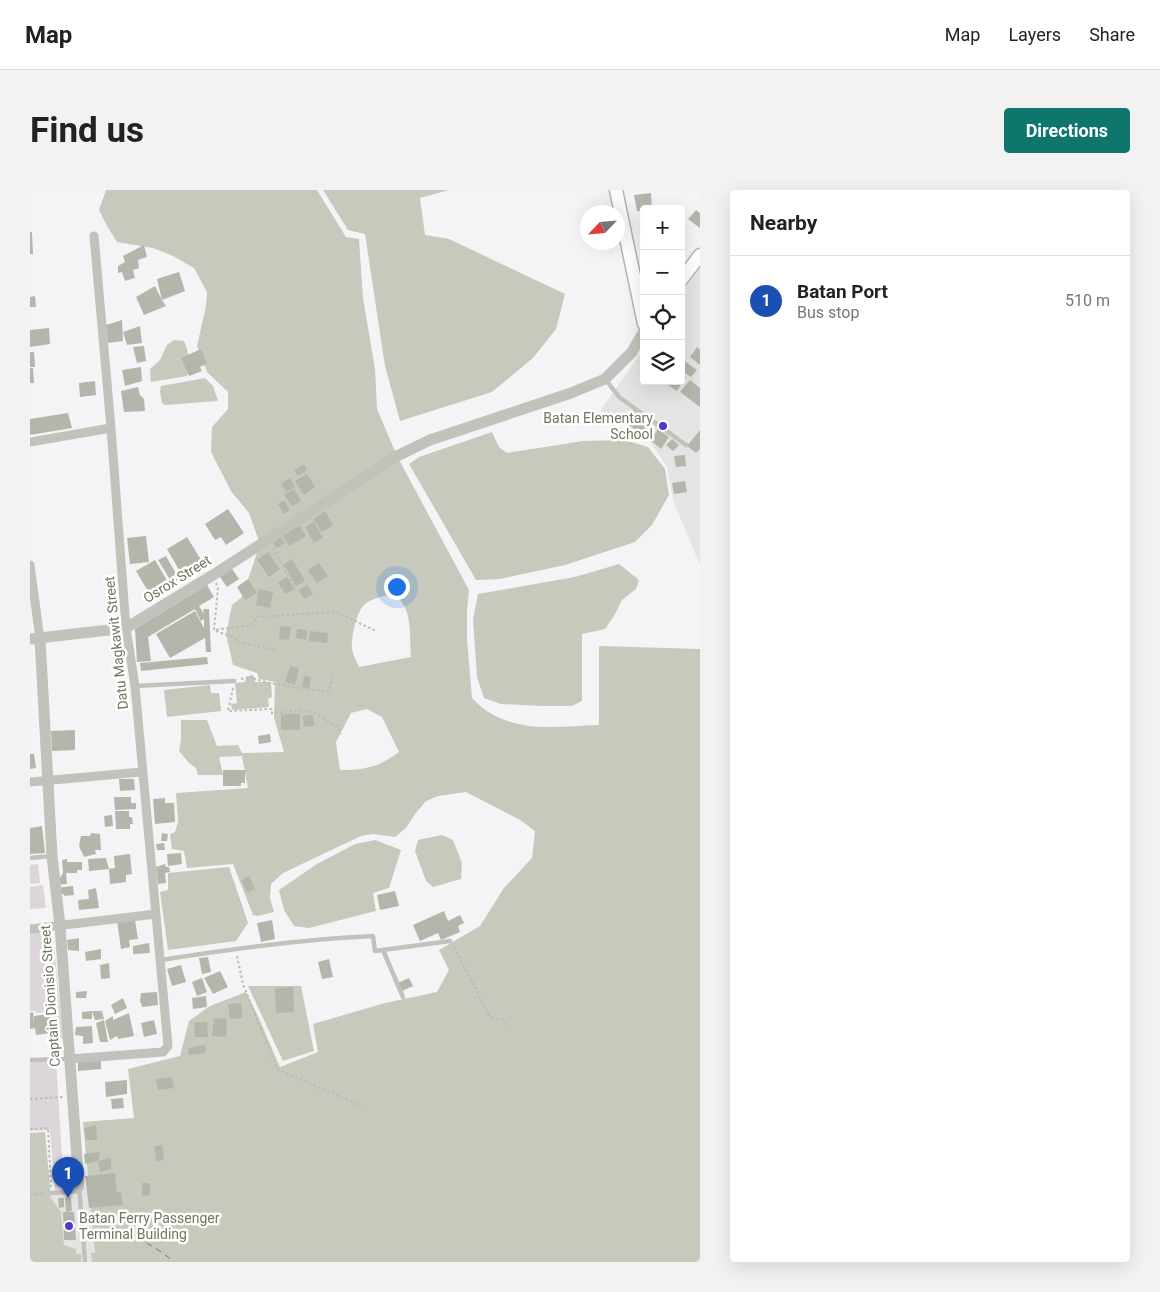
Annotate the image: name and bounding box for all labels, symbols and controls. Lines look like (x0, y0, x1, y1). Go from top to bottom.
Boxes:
text: Map (25, 21, 72, 49)
text: Map (945, 24, 980, 45)
text: Layers (1008, 24, 1061, 45)
text: Share (1089, 24, 1135, 45)
button: Directions (1004, 108, 1130, 153)
text: Find us (30, 110, 144, 151)
north arrow (580, 205, 625, 250)
map controls (640, 205, 685, 385)
button: + (640, 205, 685, 250)
text: Nearby (750, 211, 817, 235)
button: − (640, 250, 685, 295)
text: Batan Port (797, 280, 888, 303)
text: 1 (761, 291, 771, 310)
text: 510 m (1065, 291, 1110, 310)
button: locate (640, 295, 685, 340)
text: Bus stop (797, 303, 859, 322)
button: layers (640, 340, 685, 385)
place label: Batan Elementary School (543, 410, 653, 442)
marker: Batan Elementary School (657, 420, 669, 432)
street label: Osrox Street (140, 552, 214, 606)
your location (384, 574, 410, 600)
street label: Datu Magkawit Street (101, 575, 131, 710)
street label: Captain Dionisio Street (37, 924, 63, 1067)
pin: 1 (52, 1157, 84, 1198)
place label: Batan Ferry Passenger Terminal Building (79, 1210, 220, 1242)
marker: Batan Ferry Passenger Terminal Building (63, 1220, 75, 1232)

